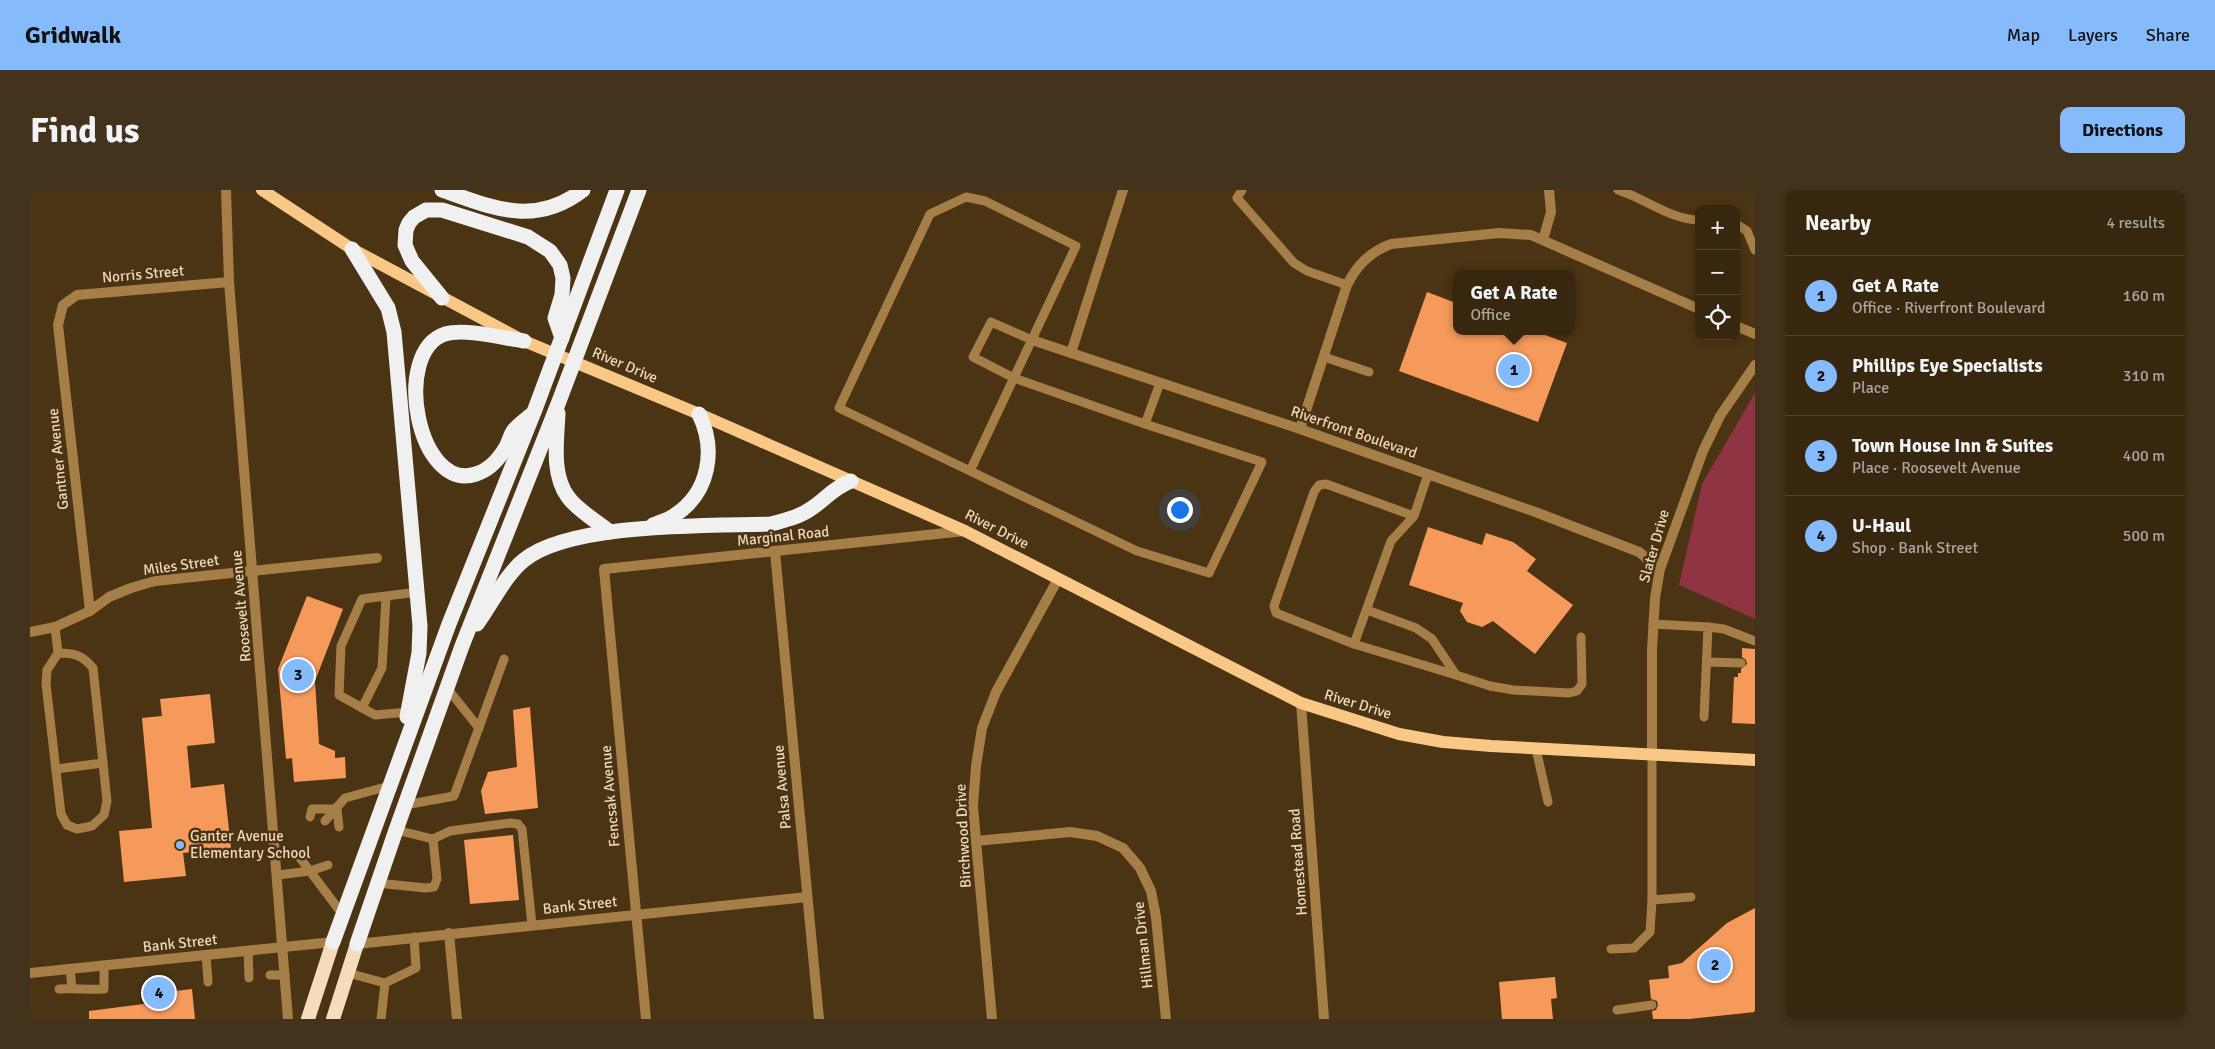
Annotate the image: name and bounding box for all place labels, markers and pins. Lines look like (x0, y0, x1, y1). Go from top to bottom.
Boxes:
pin: 1 (1498, 351, 1530, 389)
pin: 3 (282, 656, 314, 694)
place label: Ganter Avenue Elementary School (190, 827, 311, 862)
marker: Ganter Avenue Elementary School (174, 839, 186, 851)
pin: 2 (1699, 946, 1731, 984)
pin: 4 (143, 974, 175, 1012)

